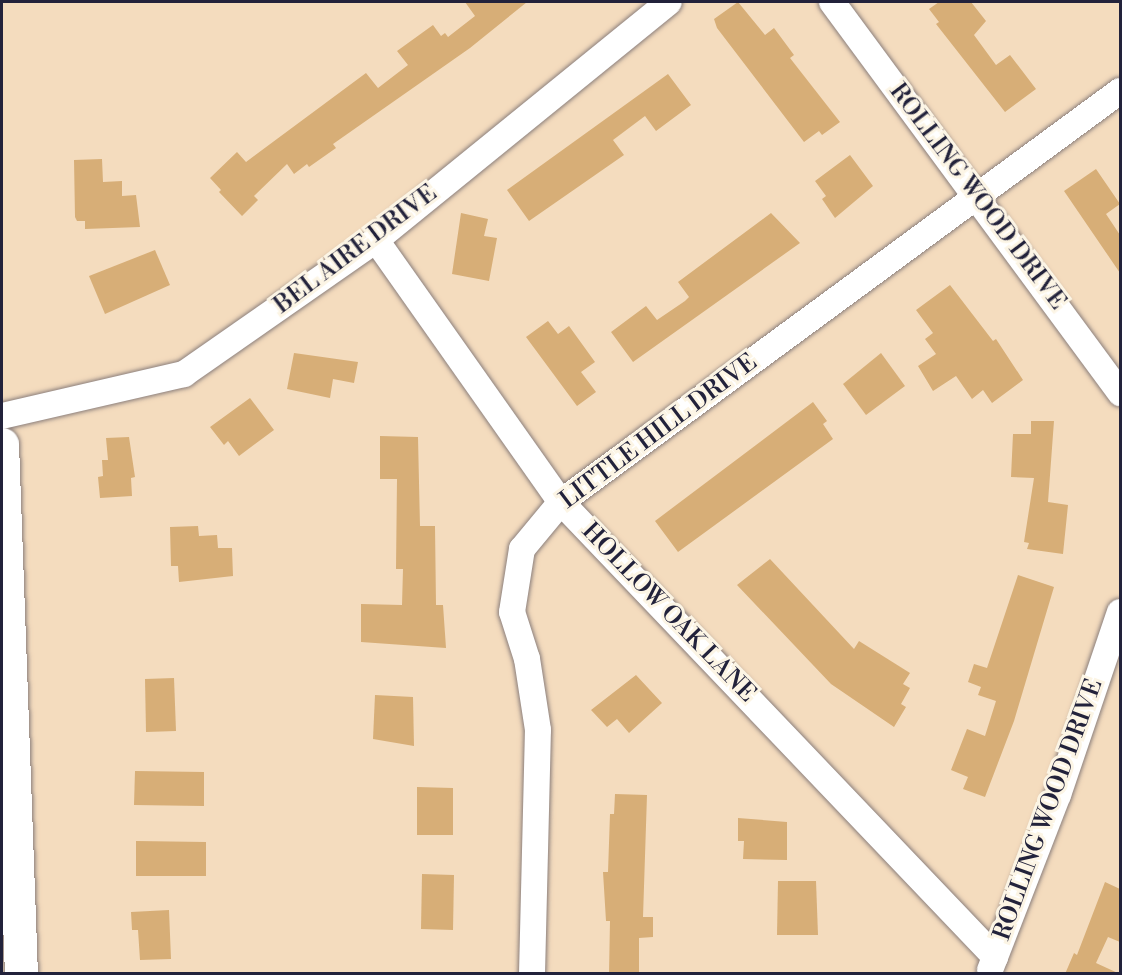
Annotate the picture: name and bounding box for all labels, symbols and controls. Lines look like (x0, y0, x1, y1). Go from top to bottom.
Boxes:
street label: ROLLING WOOD DRIVE (882, 78, 1072, 316)
street label: BEL AIRE DRIVE (269, 180, 443, 320)
street label: LITTLE HILL DRIVE (555, 348, 763, 516)
street label: HOLLOW OAK LANE (575, 517, 761, 709)
street label: ROLLING WOOD DRIVE (988, 675, 1110, 945)

